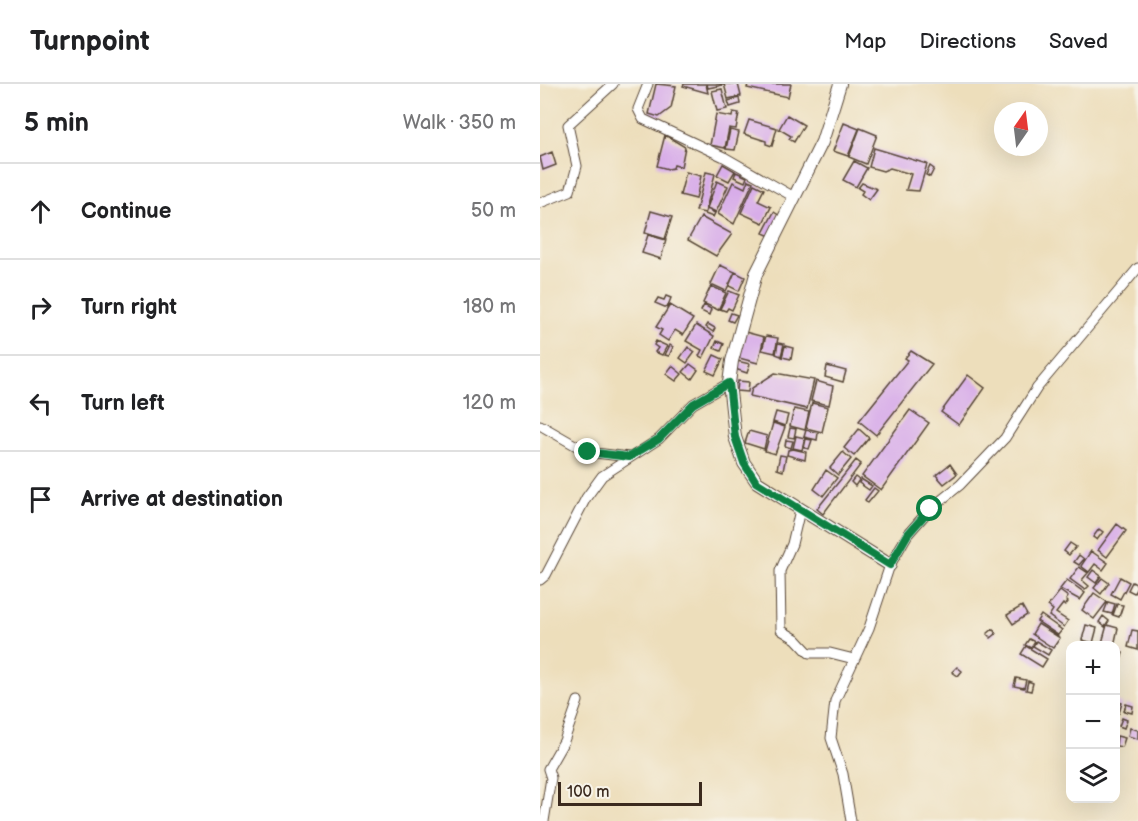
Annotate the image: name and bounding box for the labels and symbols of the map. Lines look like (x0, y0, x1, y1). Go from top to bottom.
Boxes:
north arrow (994, 102, 1048, 156)
route end (574, 438, 600, 464)
route start (916, 495, 942, 521)
scale bar (558, 779, 702, 806)

